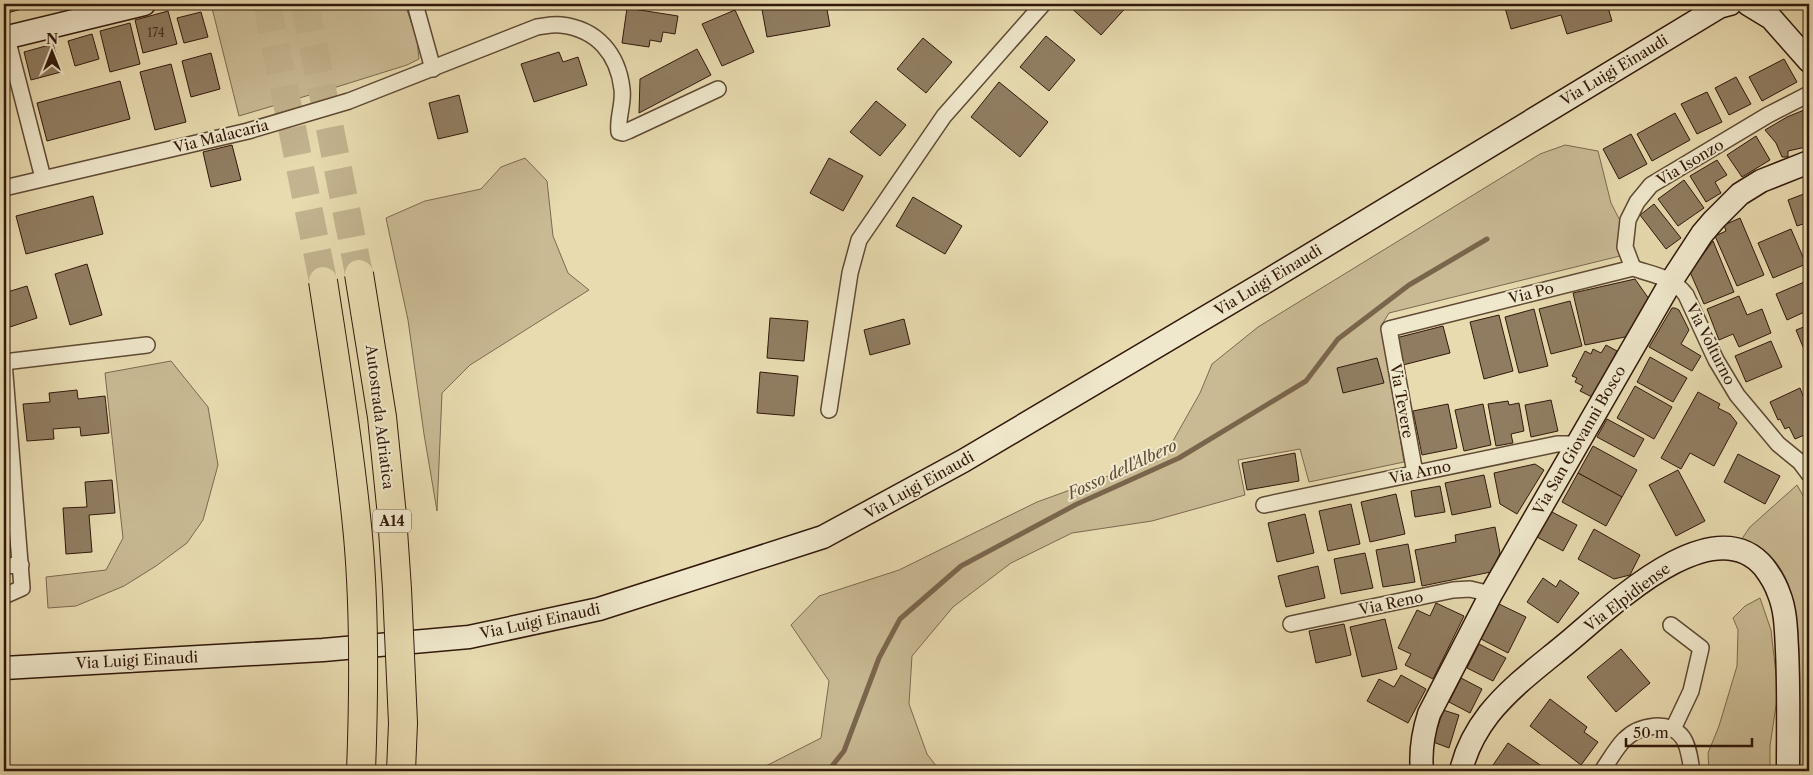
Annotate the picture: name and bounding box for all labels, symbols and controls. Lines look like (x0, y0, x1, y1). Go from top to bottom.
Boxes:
house number: 174 (147, 25, 165, 40)
north arrow (28, 28, 78, 78)
text: N (46, 30, 58, 48)
street label: Via Luigi Einaudi (1556, 30, 1672, 110)
street label: Via Malacaria (171, 115, 270, 157)
street label: Via Isonzo (1652, 135, 1727, 190)
street label: Via Luigi Einaudi (1210, 240, 1326, 320)
street label: Via Po (1505, 278, 1556, 308)
street label: Via Volturno (1682, 299, 1740, 388)
street label: Autostrada Adriatica (362, 343, 398, 490)
street label: Via Tevere (1386, 361, 1418, 440)
street label: Via San Giovanni Bosco (1528, 362, 1629, 519)
water label: Fosso dell'Albero (1062, 435, 1180, 504)
street label: Via Luigi Einaudi (860, 447, 977, 523)
street label: Via Arno (1386, 456, 1453, 488)
road number: A14 (373, 510, 411, 532)
street label: Via Elpidiense (1580, 559, 1674, 636)
street label: Via Reno (1356, 587, 1425, 619)
street label: Via Luigi Einaudi (477, 599, 602, 643)
street label: Via Luigi Einaudi (74, 647, 199, 673)
scale bar (1626, 715, 1752, 747)
text: 50 m (1633, 723, 1669, 742)

